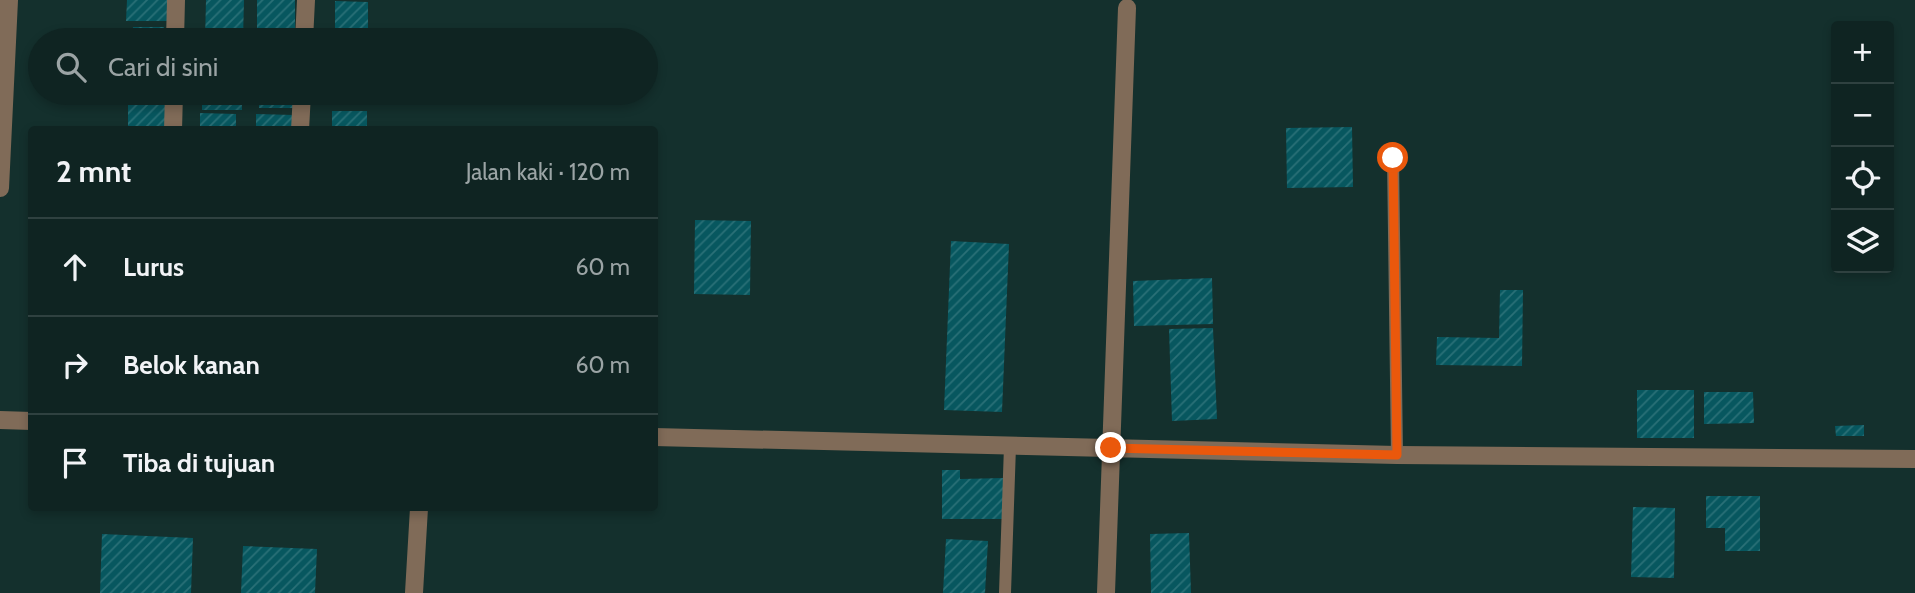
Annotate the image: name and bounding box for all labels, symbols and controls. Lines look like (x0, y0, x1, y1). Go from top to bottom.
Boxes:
map controls (1831, 21, 1894, 273)
button: + (1831, 21, 1894, 84)
search box (28, 28, 658, 105)
icon: search (52, 48, 90, 86)
text: Cari di sini (108, 51, 218, 83)
button: − (1831, 84, 1894, 147)
route start (1377, 142, 1408, 173)
button: locate (1831, 147, 1894, 210)
text: 2 mnt (56, 153, 131, 190)
text: Jalan kaki · 120 m (466, 158, 630, 186)
button: layers (1831, 210, 1894, 273)
icon: ahead (56, 248, 94, 286)
text: Lurus (123, 251, 184, 283)
text: 60 m (576, 253, 630, 281)
icon: right (56, 346, 94, 384)
text: Belok kanan (123, 349, 260, 381)
text: 60 m (576, 351, 630, 379)
route end (1095, 432, 1126, 463)
icon: arrive (56, 444, 94, 482)
text: Tiba di tujuan (123, 447, 275, 479)

